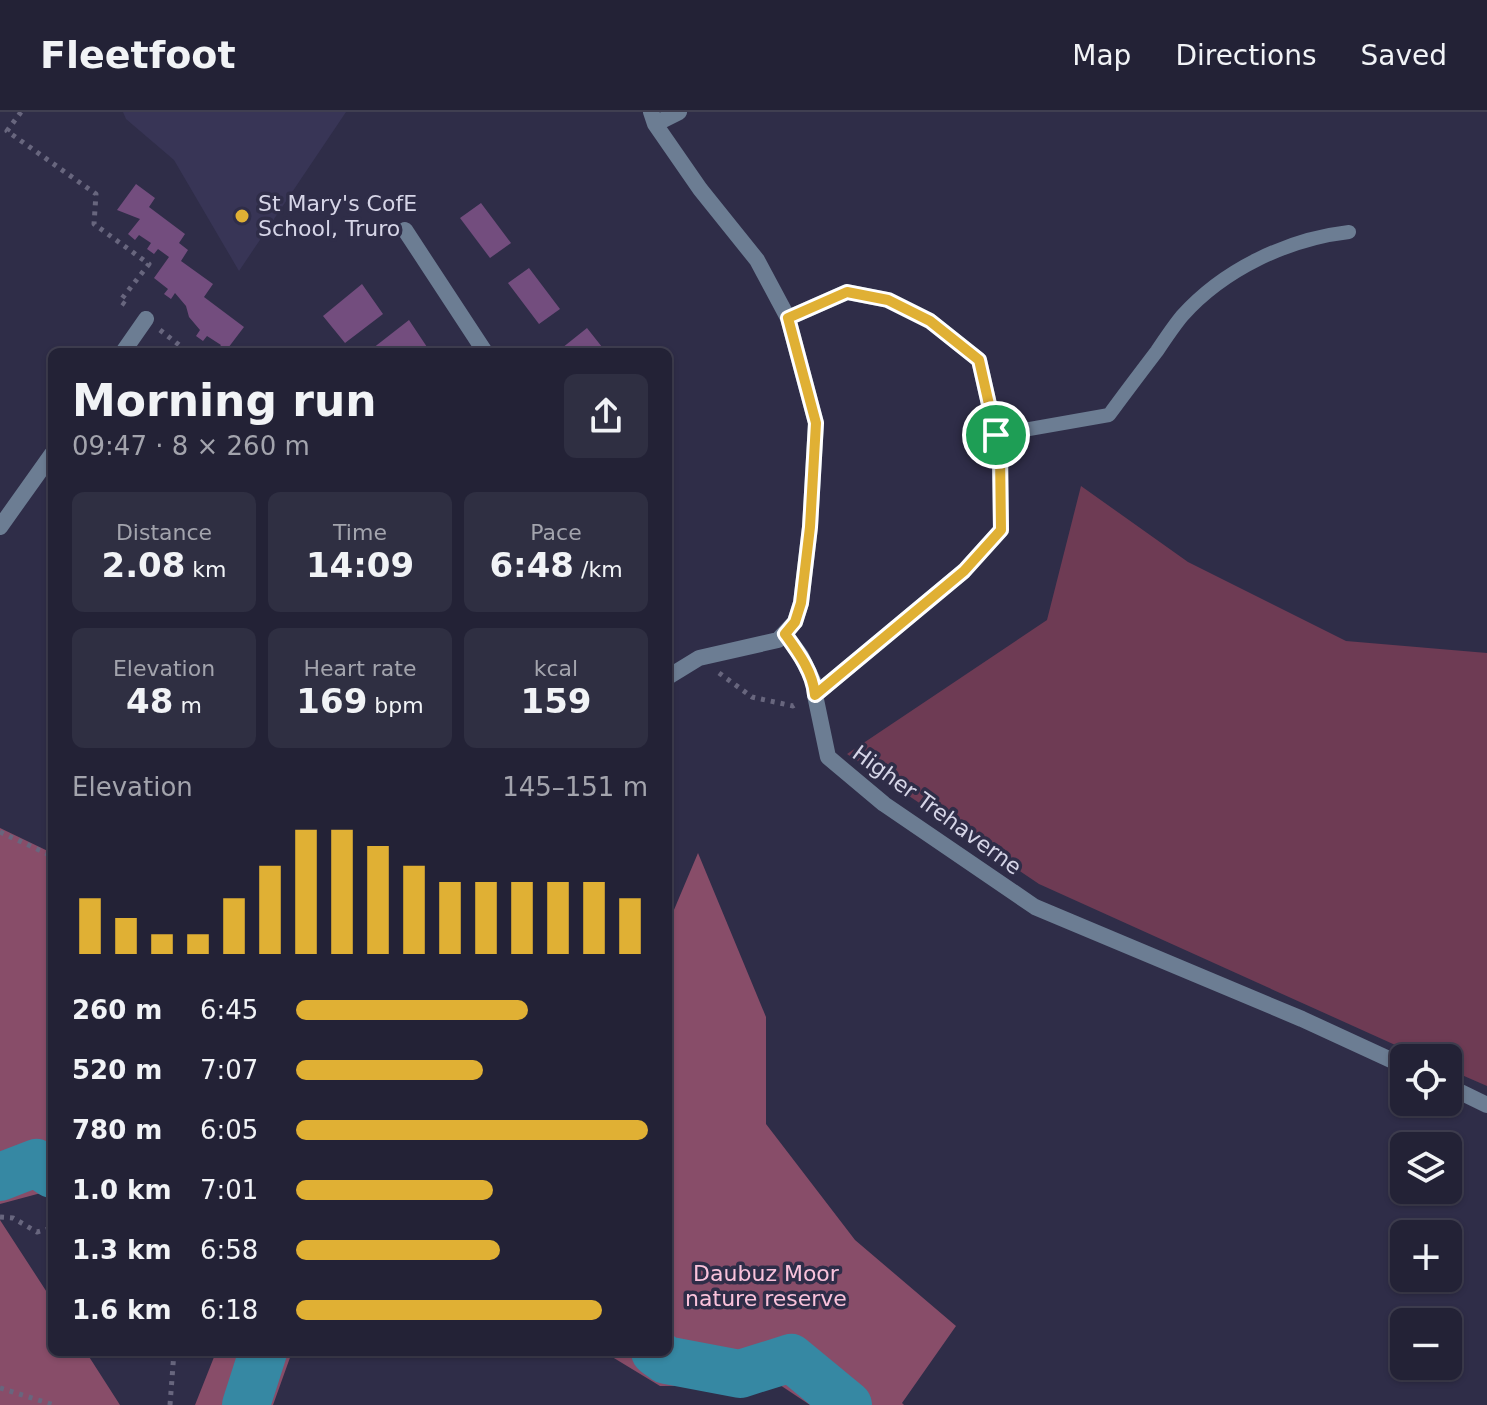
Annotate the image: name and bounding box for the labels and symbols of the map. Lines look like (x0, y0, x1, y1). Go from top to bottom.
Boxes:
place label: St Mary's CofE School, Truro (258, 191, 417, 241)
marker: St Mary's CofE School, Truro (233, 207, 251, 225)
pin (962, 401, 1030, 469)
street label: Higher Trehaverne (848, 740, 1026, 880)
park label: Daubuz Moor nature reserve (685, 1261, 847, 1311)

